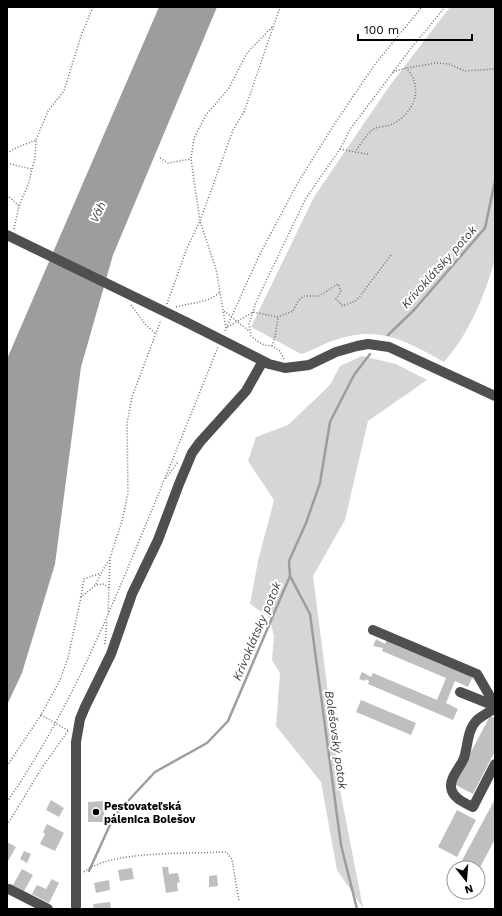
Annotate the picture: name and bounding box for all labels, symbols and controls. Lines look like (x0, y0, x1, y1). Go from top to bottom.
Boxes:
scale bar (358, 16, 472, 42)
text: 100 m (364, 23, 399, 37)
water label: Váh (87, 199, 109, 225)
water label: Krivoklátsky potok (398, 223, 480, 311)
water label: Krivoklátsky potok (230, 579, 284, 683)
water label: Bolešovský potok (322, 690, 350, 791)
place label: Pestovateľská pálenica Bolešov (104, 800, 196, 826)
marker: Pestovateľská pálenica Bolešov (91, 807, 101, 817)
north arrow (446, 860, 486, 900)
text: N (463, 882, 475, 896)

